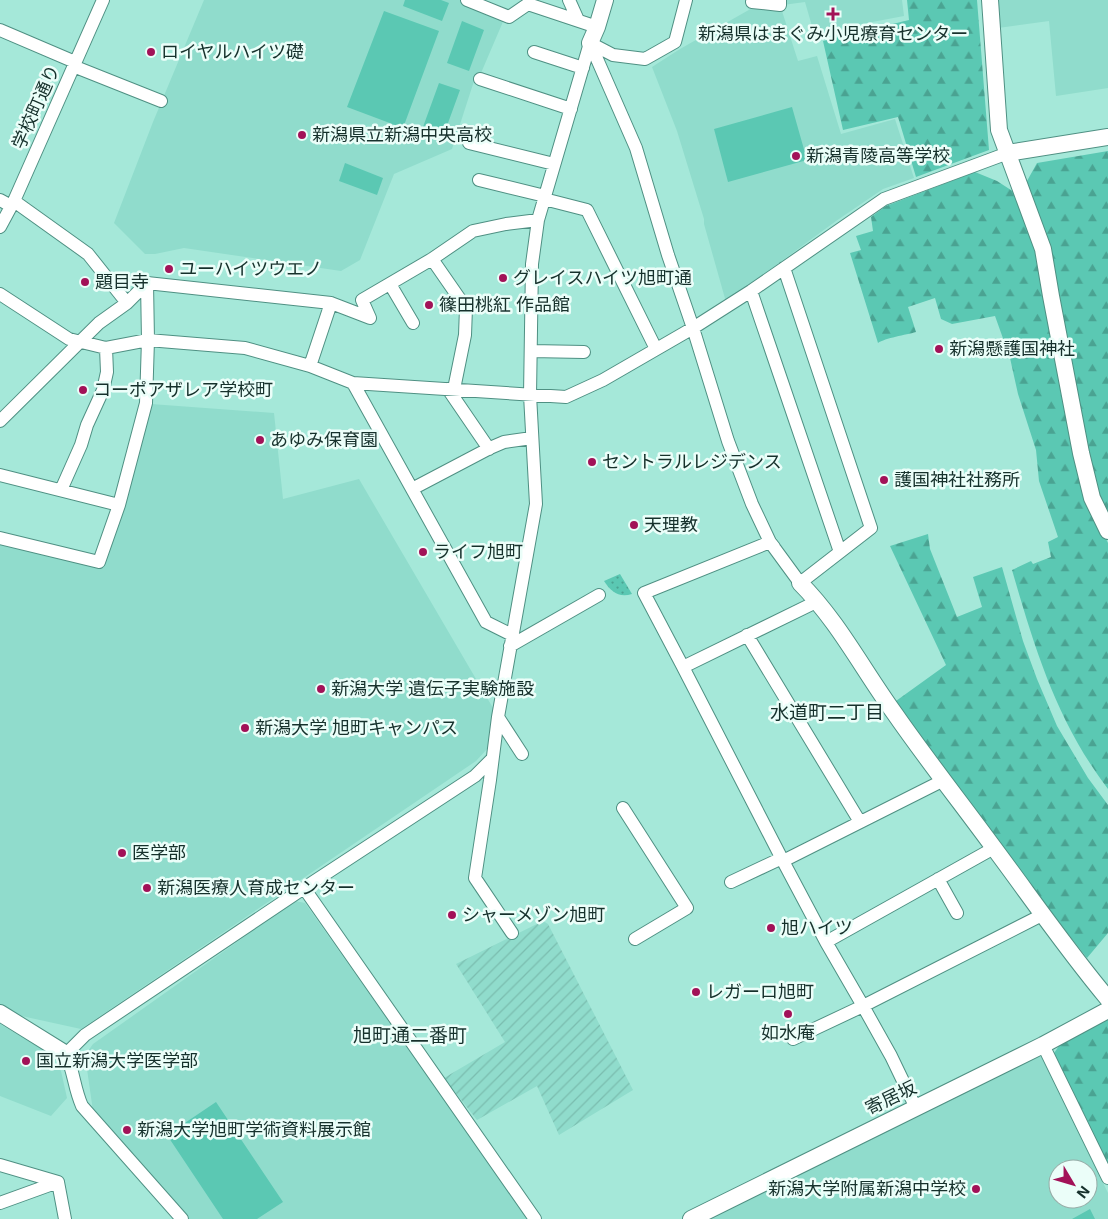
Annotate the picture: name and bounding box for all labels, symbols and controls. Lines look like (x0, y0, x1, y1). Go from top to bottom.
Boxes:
marker: 新潟県はまぐみ小児療育センター (826, 7, 840, 21)
place label: 新潟県はまぐみ小児療育センター (698, 23, 968, 44)
place label: ロイヤルハイツ礎 (161, 41, 304, 62)
marker: ロイヤルハイツ礎 (145, 46, 157, 58)
street label: 学校町通り (8, 61, 63, 152)
place label: 新潟県立新潟中央高校 (312, 124, 492, 145)
marker: 新潟県立新潟中央高校 (296, 129, 308, 141)
place label: 新潟青陵高等学校 (806, 145, 950, 166)
marker: 新潟青陵高等学校 (790, 150, 802, 162)
place label: ユーハイツウエノ (179, 258, 322, 279)
marker: ユーハイツウエノ (163, 263, 175, 275)
place label: グレイスハイツ旭町通 (513, 267, 692, 288)
place label: 題目寺 (95, 271, 149, 292)
marker: グレイスハイツ旭町通 (497, 272, 509, 284)
marker: 題目寺 (79, 276, 91, 288)
place label: 篠田桃紅 作品館 (439, 294, 570, 315)
marker: 篠田桃紅 作品館 (423, 299, 435, 311)
place label: 新潟懸護国神社 (949, 338, 1075, 359)
marker: 新潟懸護国神社 (933, 343, 945, 355)
place label: コーポアザレア学校町 (93, 379, 273, 400)
marker: コーポアザレア学校町 (77, 384, 89, 396)
place label: あゆみ保育園 (270, 429, 378, 450)
marker: あゆみ保育園 (254, 434, 266, 446)
place label: セントラルレジデンス (602, 451, 782, 472)
marker: セントラルレジデンス (586, 456, 598, 468)
place label: 護国神社社務所 (894, 469, 1020, 490)
marker: 護国神社社務所 (878, 474, 890, 486)
place label: 天理教 (644, 514, 698, 535)
marker: 天理教 (628, 519, 640, 531)
place label: ライフ旭町 (433, 541, 523, 562)
marker: ライフ旭町 (417, 546, 429, 558)
place label: 新潟大学 遺伝子実験施設 (331, 678, 534, 699)
marker: 新潟大学 遺伝子実験施設 (315, 683, 327, 695)
district label: 水道町二丁目 (770, 701, 884, 724)
place label: 新潟大学 旭町キャンパス (255, 717, 458, 738)
marker: 新潟大学 旭町キャンパス (239, 722, 251, 734)
place label: 医学部 (132, 842, 186, 863)
marker: 医学部 (116, 847, 128, 859)
place label: 新潟医療人育成センター (157, 877, 355, 898)
marker: 新潟医療人育成センター (141, 882, 153, 894)
place label: シャーメゾン旭町 (462, 904, 605, 925)
marker: シャーメゾン旭町 (446, 909, 458, 921)
place label: 旭ハイツ (781, 917, 853, 938)
marker: 旭ハイツ (765, 922, 777, 934)
place label: レガーロ旭町 (706, 981, 814, 1002)
marker: レガーロ旭町 (690, 986, 702, 998)
marker: 如水庵 (782, 1008, 794, 1020)
place label: 如水庵 (761, 1022, 815, 1043)
district label: 旭町通二番町 (353, 1024, 467, 1047)
place label: 国立新潟大学医学部 (36, 1050, 198, 1071)
marker: 国立新潟大学医学部 (20, 1055, 32, 1067)
street label: 寄居坂 (862, 1076, 920, 1119)
place label: 新潟大学旭町学術資料展示館 (137, 1119, 371, 1140)
marker: 新潟大学旭町学術資料展示館 (121, 1124, 133, 1136)
north arrow (1048, 1159, 1098, 1209)
place label: 新潟大学附属新潟中学校 (768, 1178, 966, 1199)
marker: 新潟大学附属新潟中学校 (970, 1183, 982, 1195)
text: N (1074, 1183, 1094, 1202)

